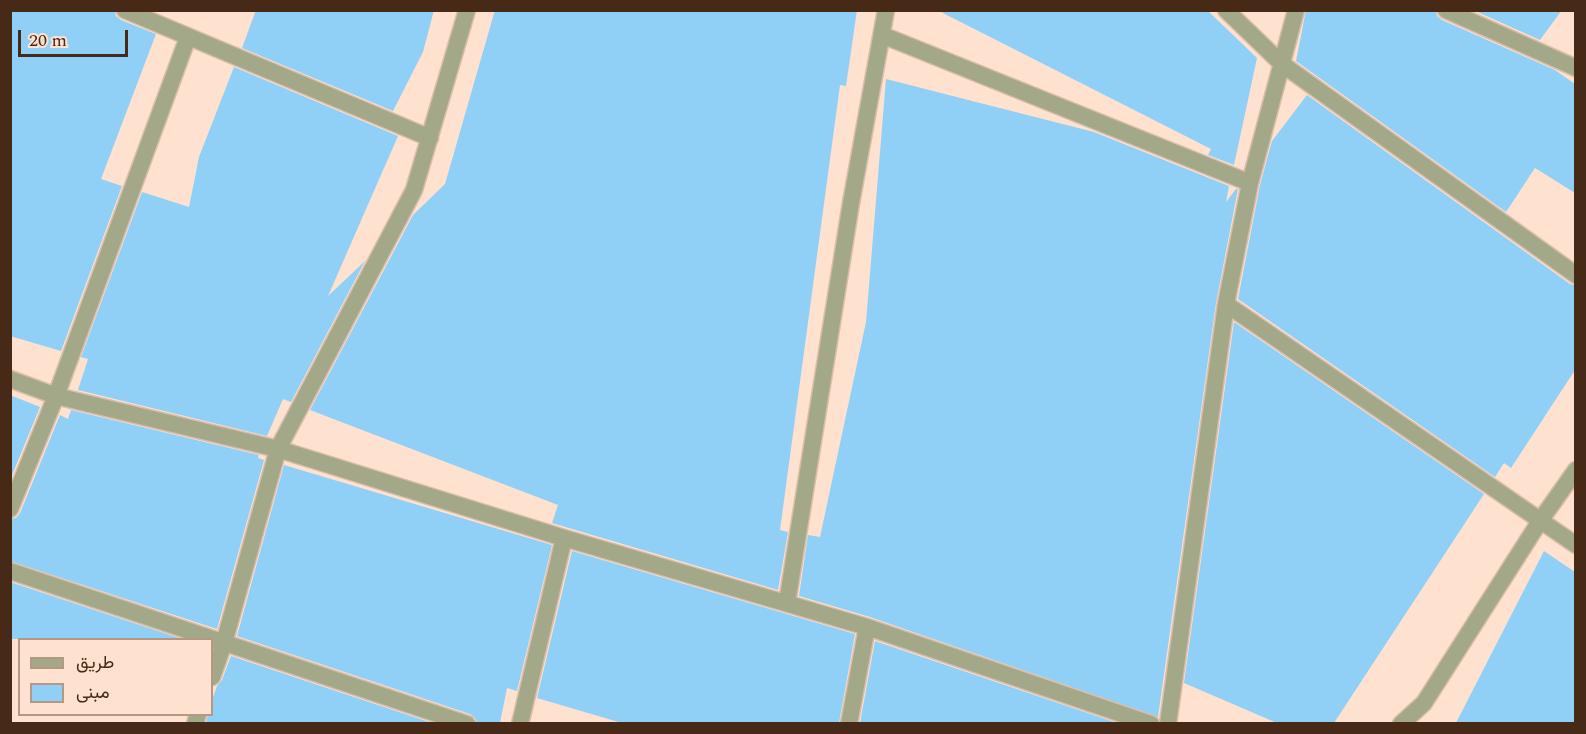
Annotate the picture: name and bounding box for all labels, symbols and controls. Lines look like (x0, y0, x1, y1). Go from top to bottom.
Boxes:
scale bar (21, 18, 130, 56)
text: 20 m (29, 27, 67, 54)
legend (18, 638, 213, 716)
text: طريق (76, 649, 114, 676)
text: مبنى (76, 679, 110, 706)

